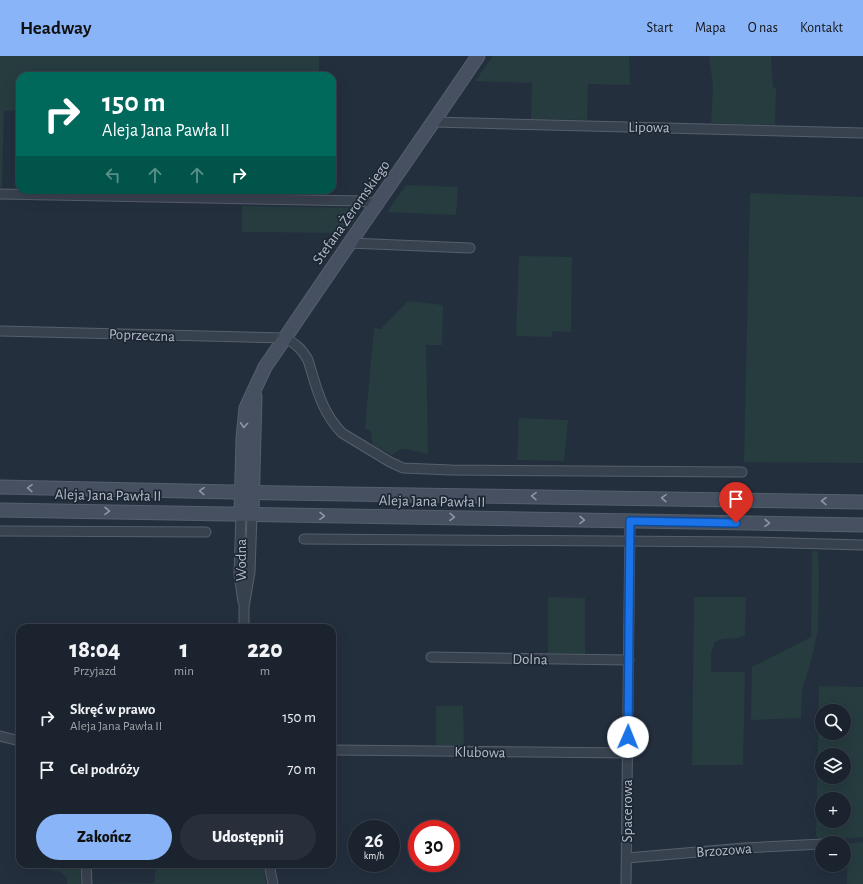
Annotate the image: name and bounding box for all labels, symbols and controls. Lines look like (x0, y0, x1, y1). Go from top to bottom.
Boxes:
text: Headway (20, 19, 91, 38)
text: Start (646, 21, 673, 35)
text: Mapa (695, 21, 726, 35)
text: O nas (748, 21, 778, 35)
text: Kontakt (800, 21, 843, 35)
icon: right (36, 88, 88, 140)
text: 150 m (102, 89, 166, 117)
street label: Lipowa (628, 120, 670, 135)
text: Aleja Jana Pawła II (102, 122, 230, 140)
street label: Stefana Żeromskiego (308, 157, 393, 267)
icon: left (102, 164, 124, 186)
icon: ahead (144, 164, 166, 186)
icon: ahead (186, 164, 208, 186)
icon: right (228, 164, 250, 186)
street label: Poprzeczna (109, 327, 175, 344)
one-way arrow (239, 422, 248, 428)
pin (719, 482, 753, 523)
one-way arrow (27, 484, 33, 492)
street label: Aleja Jana Pawła II (55, 487, 161, 504)
one-way arrow (199, 487, 205, 495)
icon: arrive (725, 488, 747, 510)
one-way arrow (531, 492, 537, 500)
street label: Aleja Jana Pawła II (379, 493, 485, 510)
one-way arrow (661, 494, 667, 502)
one-way arrow (821, 497, 827, 505)
one-way arrow (104, 507, 110, 516)
one-way arrow (319, 512, 325, 520)
one-way arrow (449, 513, 455, 521)
one-way arrow (579, 516, 585, 524)
one-way arrow (764, 519, 770, 527)
street label: Wodna (234, 539, 249, 581)
text: 18:04 (69, 638, 120, 662)
text: 1 (179, 638, 188, 662)
text: 220 (247, 638, 283, 662)
street label: Dolna (512, 652, 548, 667)
text: Przyjazd (73, 665, 116, 678)
text: min (174, 665, 194, 678)
text: m (260, 665, 270, 678)
text: Skręć w prawo (70, 702, 155, 717)
map controls (815, 704, 851, 872)
button: search (815, 704, 851, 740)
icon: right (36, 707, 58, 729)
text: 150 m (282, 710, 316, 725)
position arrow (607, 716, 649, 758)
text: Aleja Jana Pawła II (70, 720, 162, 733)
street label: Klubowa (454, 745, 506, 760)
button: layers (815, 748, 851, 784)
icon: arrive (36, 759, 58, 781)
text: Cel podróży (70, 762, 139, 777)
text: 70 m (287, 762, 316, 777)
street label: Spacerowa (620, 779, 635, 843)
button: + (815, 792, 851, 828)
button: Zakończ (36, 814, 172, 860)
button: Udostępnij (180, 814, 316, 860)
speed limit sign: 30 (408, 820, 460, 872)
text: 26 (364, 831, 384, 851)
button: − (815, 836, 851, 872)
street label: Brzozowa (696, 841, 752, 860)
text: km/h (364, 851, 384, 861)

